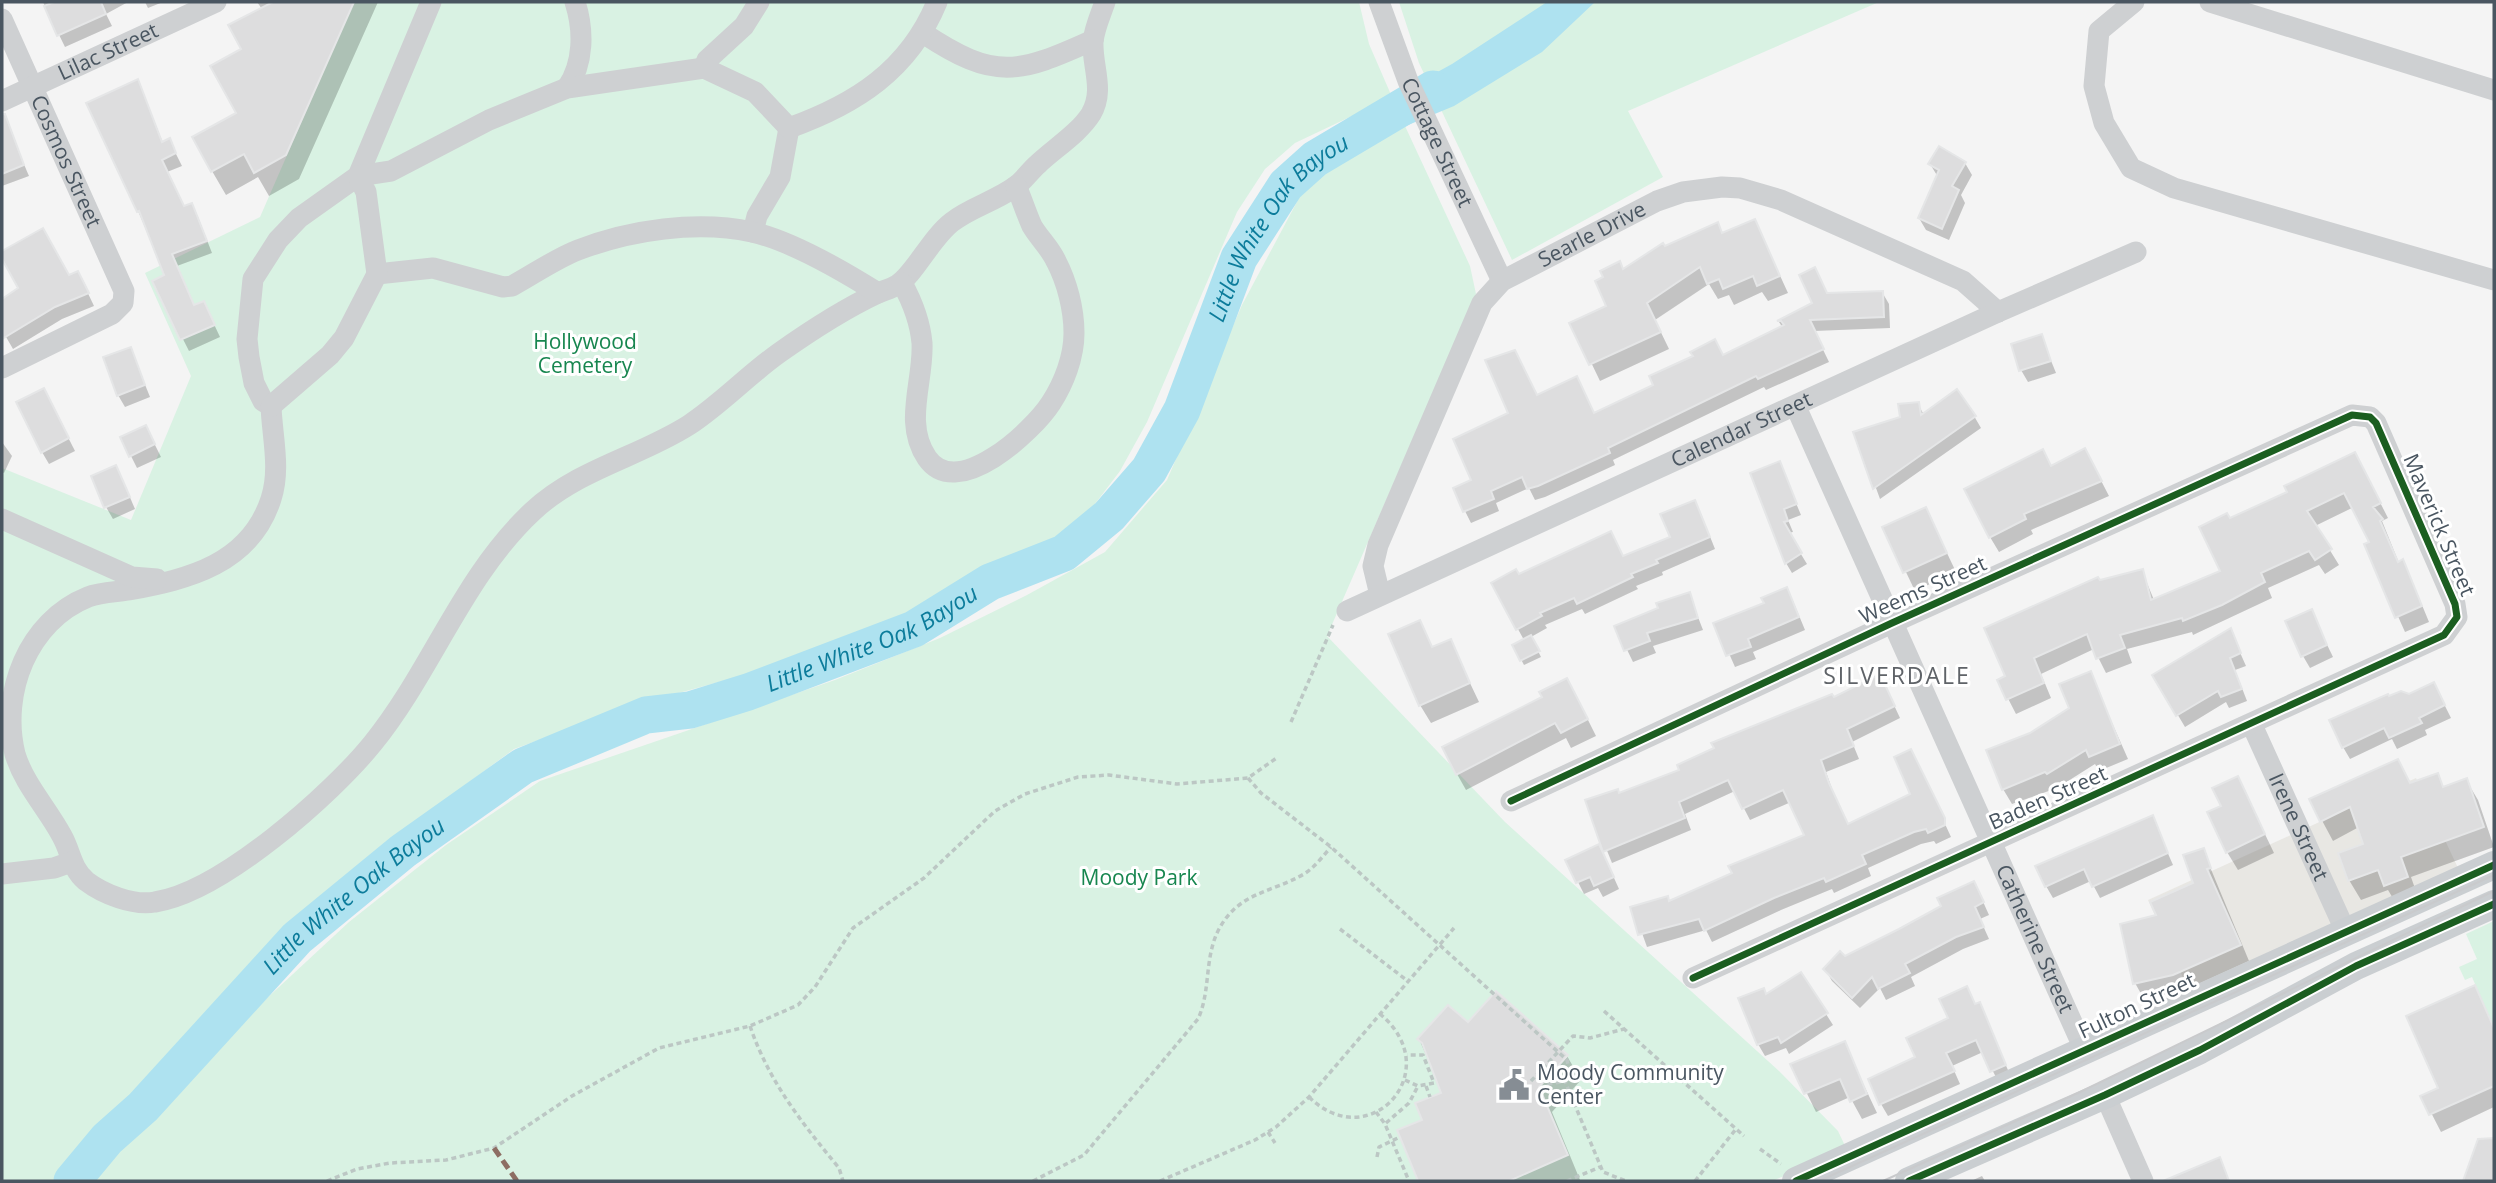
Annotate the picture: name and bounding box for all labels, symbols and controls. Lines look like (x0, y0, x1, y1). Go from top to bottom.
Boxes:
street label: Lilac Street (53, 16, 162, 86)
street label: Cottage Street (1395, 73, 1480, 211)
street label: Cosmos Street (25, 90, 109, 232)
water label: Little White Oak Bayou (1200, 126, 1354, 326)
street label: Searle Drive (1533, 194, 1650, 273)
park label: Hollywood Cemetery (533, 327, 637, 379)
street label: Calendar Street (1666, 384, 1816, 473)
street label: Maverick Street (2397, 449, 2482, 600)
street label: Weems Street (1855, 549, 1991, 630)
water label: Little White Oak Bayou (761, 576, 983, 699)
district label: SILVERDALE (1823, 659, 1971, 691)
street label: Baden Street (1984, 758, 2111, 836)
street label: Irene Street (2263, 768, 2336, 885)
water label: Little White Oak Bayou (255, 809, 451, 981)
street label: Catherine Street (1990, 860, 2081, 1017)
park label: Moody Park (1081, 863, 1197, 891)
street label: Fulton Street (2074, 966, 2200, 1044)
place label: Moody Community Center (1537, 1058, 1724, 1110)
public building icon: Moody Community Center (1497, 1068, 1531, 1102)

